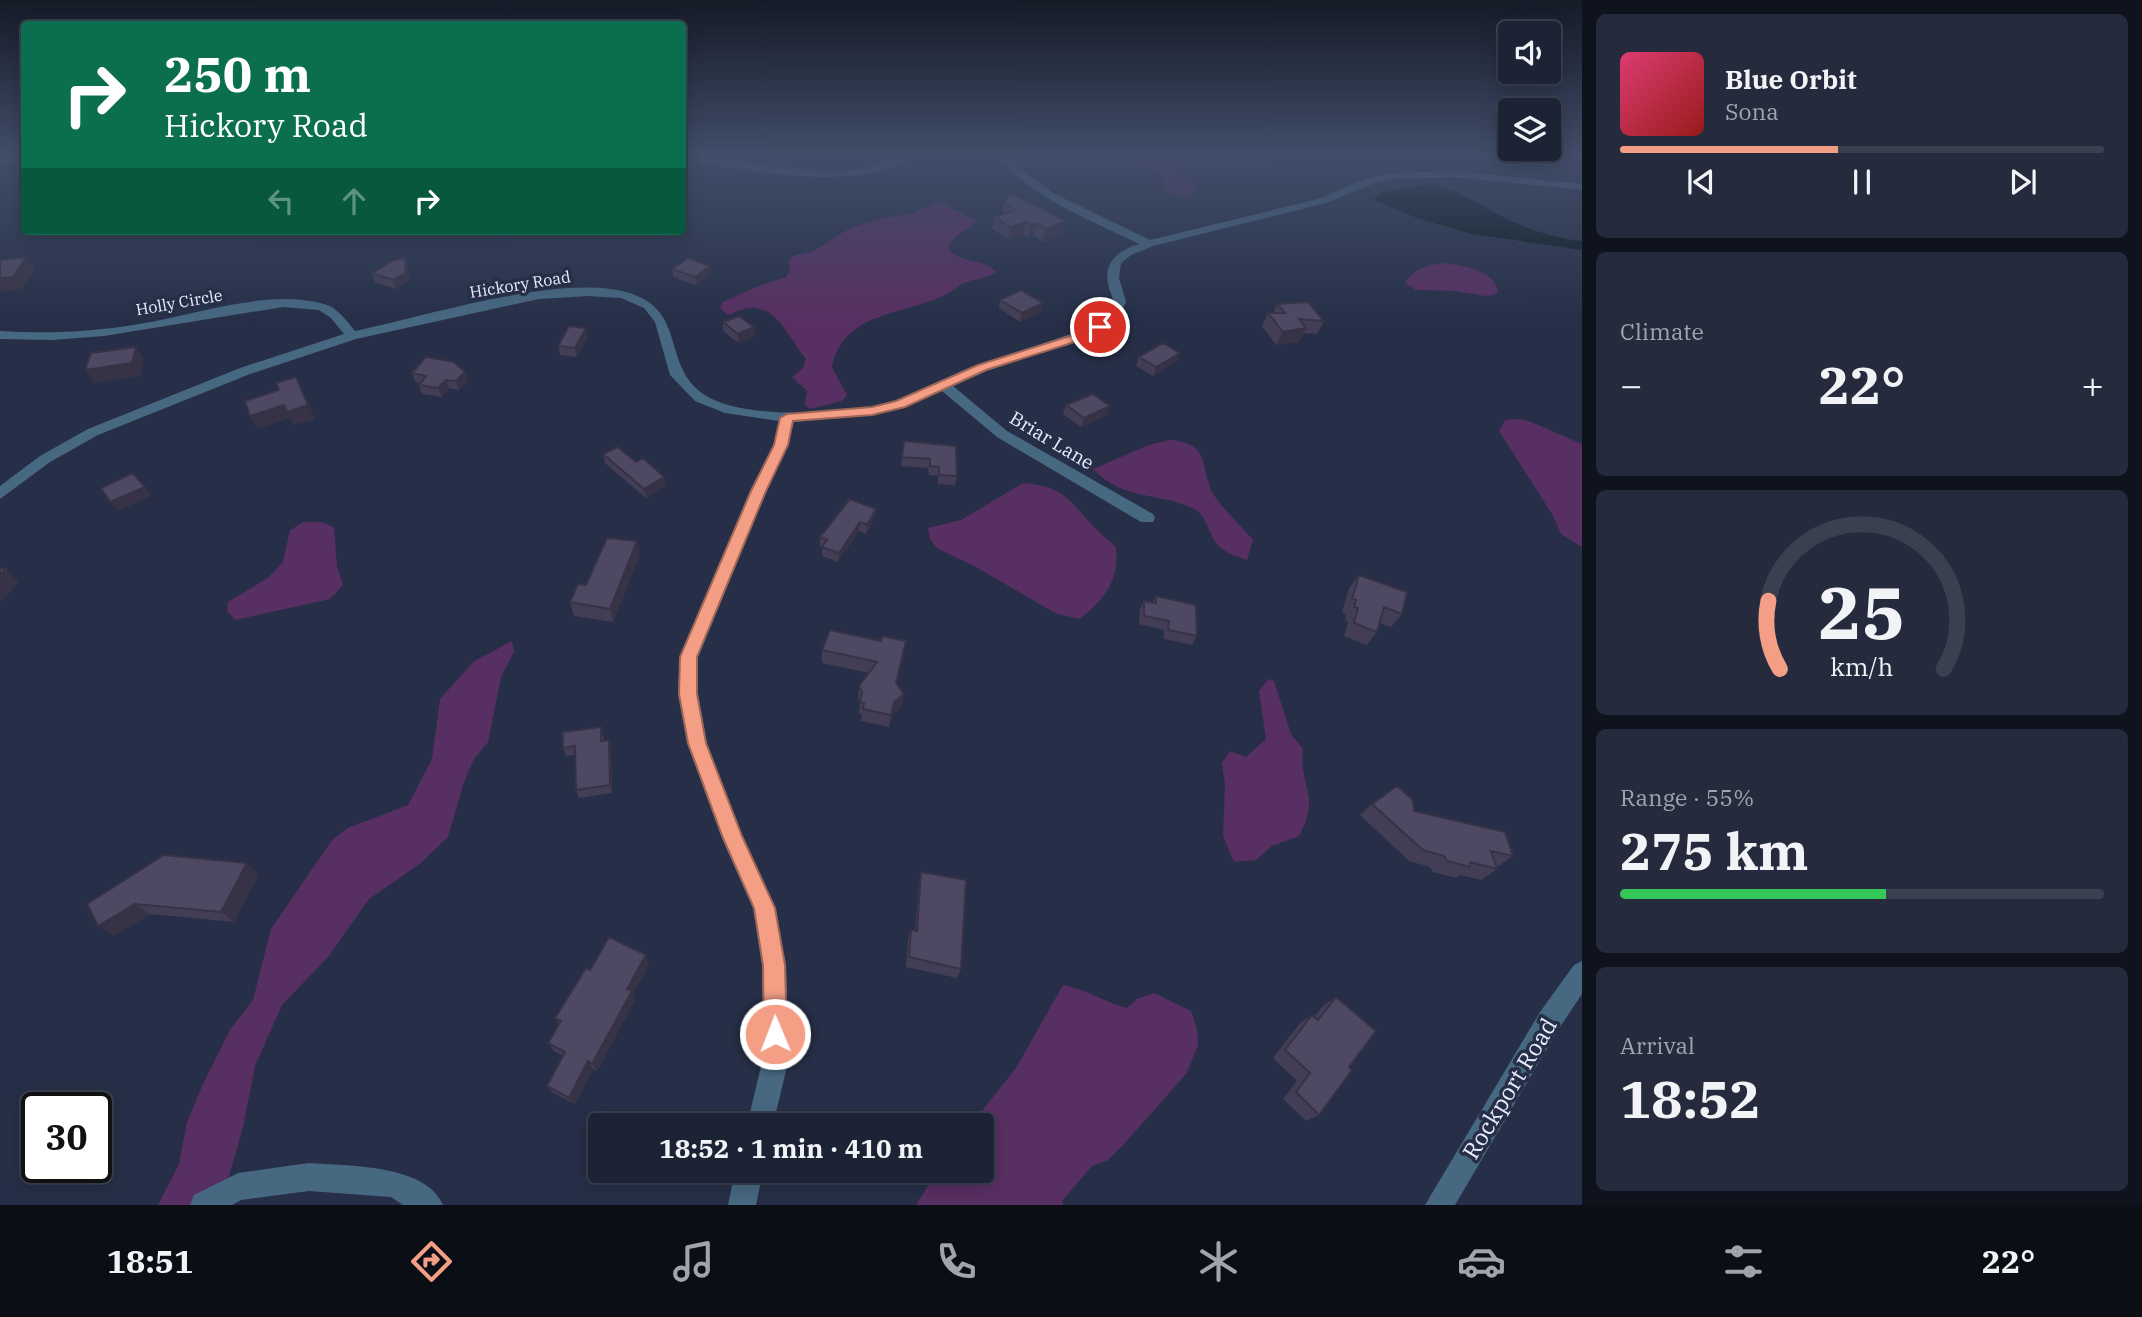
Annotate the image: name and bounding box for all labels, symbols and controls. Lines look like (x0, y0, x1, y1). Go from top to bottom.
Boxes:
map controls (1498, 21, 1561, 161)
button: sound (1498, 21, 1561, 84)
text: 250 m (164, 42, 311, 105)
icon: right (49, 49, 140, 140)
text: Blue Orbit (1725, 62, 1857, 96)
text: Sona (1725, 96, 1779, 126)
button: layers (1498, 98, 1561, 161)
text: Hickory Road (164, 104, 368, 146)
icon: previous (1682, 163, 1720, 201)
icon: pause (1843, 163, 1881, 201)
icon: next (2004, 163, 2042, 201)
icon: left (262, 182, 300, 220)
icon: ahead (335, 182, 373, 220)
icon: right (408, 182, 446, 220)
street label: Hickory Road (468, 266, 572, 302)
street label: Holly Circle (134, 285, 224, 319)
pin (1070, 297, 1130, 357)
icon: arrive (1081, 308, 1119, 346)
text: Climate (1620, 316, 1704, 346)
text: 22° (1819, 351, 1905, 418)
text: − (1620, 360, 1643, 409)
text: + (2081, 360, 2104, 409)
street label: Briar Lane (1005, 405, 1099, 475)
text: 25 (1818, 564, 1906, 659)
text: km/h (1830, 649, 1894, 682)
text: Range · 55% (1620, 782, 1754, 812)
text: 275 km (1620, 817, 1809, 884)
position arrow (738, 997, 812, 1071)
street label: Rockport Road (1455, 1012, 1563, 1164)
text: Arrival (1620, 1030, 1695, 1060)
text: 18:52 (1620, 1065, 1761, 1132)
speed limit sign: 30 (21, 1092, 112, 1183)
text: 18:52 · 1 min · 410 m (659, 1131, 923, 1165)
icon: directions (407, 1237, 456, 1286)
icon: music (669, 1237, 718, 1286)
icon: phone (932, 1237, 981, 1286)
icon: climate (1194, 1237, 1243, 1286)
icon: car (1457, 1237, 1506, 1286)
icon: filters (1719, 1237, 1768, 1286)
text: 18:51 (107, 1240, 193, 1282)
text: 22° (1982, 1240, 2035, 1282)

